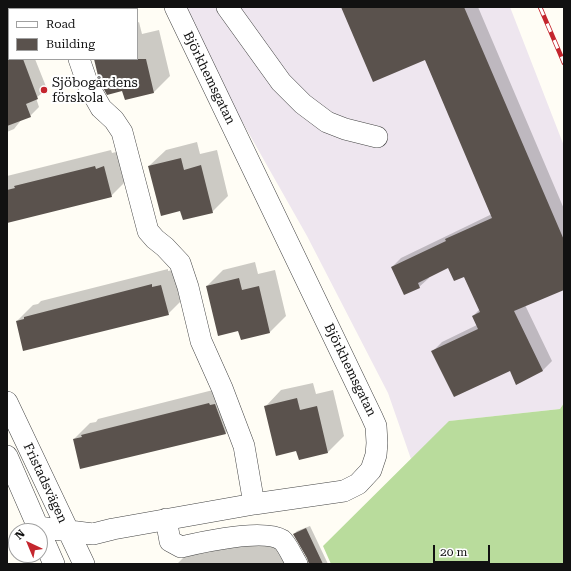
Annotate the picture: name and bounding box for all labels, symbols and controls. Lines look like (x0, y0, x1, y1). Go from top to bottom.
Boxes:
legend (8, 8, 138, 60)
text: Road (46, 17, 75, 31)
street label: Björkhemsgatan (180, 29, 238, 127)
text: Building (46, 37, 95, 51)
place label: Sjöbogårdens förskola (52, 75, 138, 106)
marker: Sjöbogårdens förskola (39, 85, 49, 95)
street label: Björkhemsgatan (321, 321, 379, 419)
street label: Fristadsvägen (20, 441, 70, 525)
north arrow (8, 523, 48, 563)
text: N (12, 527, 28, 542)
scale bar (435, 537, 492, 563)
text: 20 m (440, 545, 467, 559)

